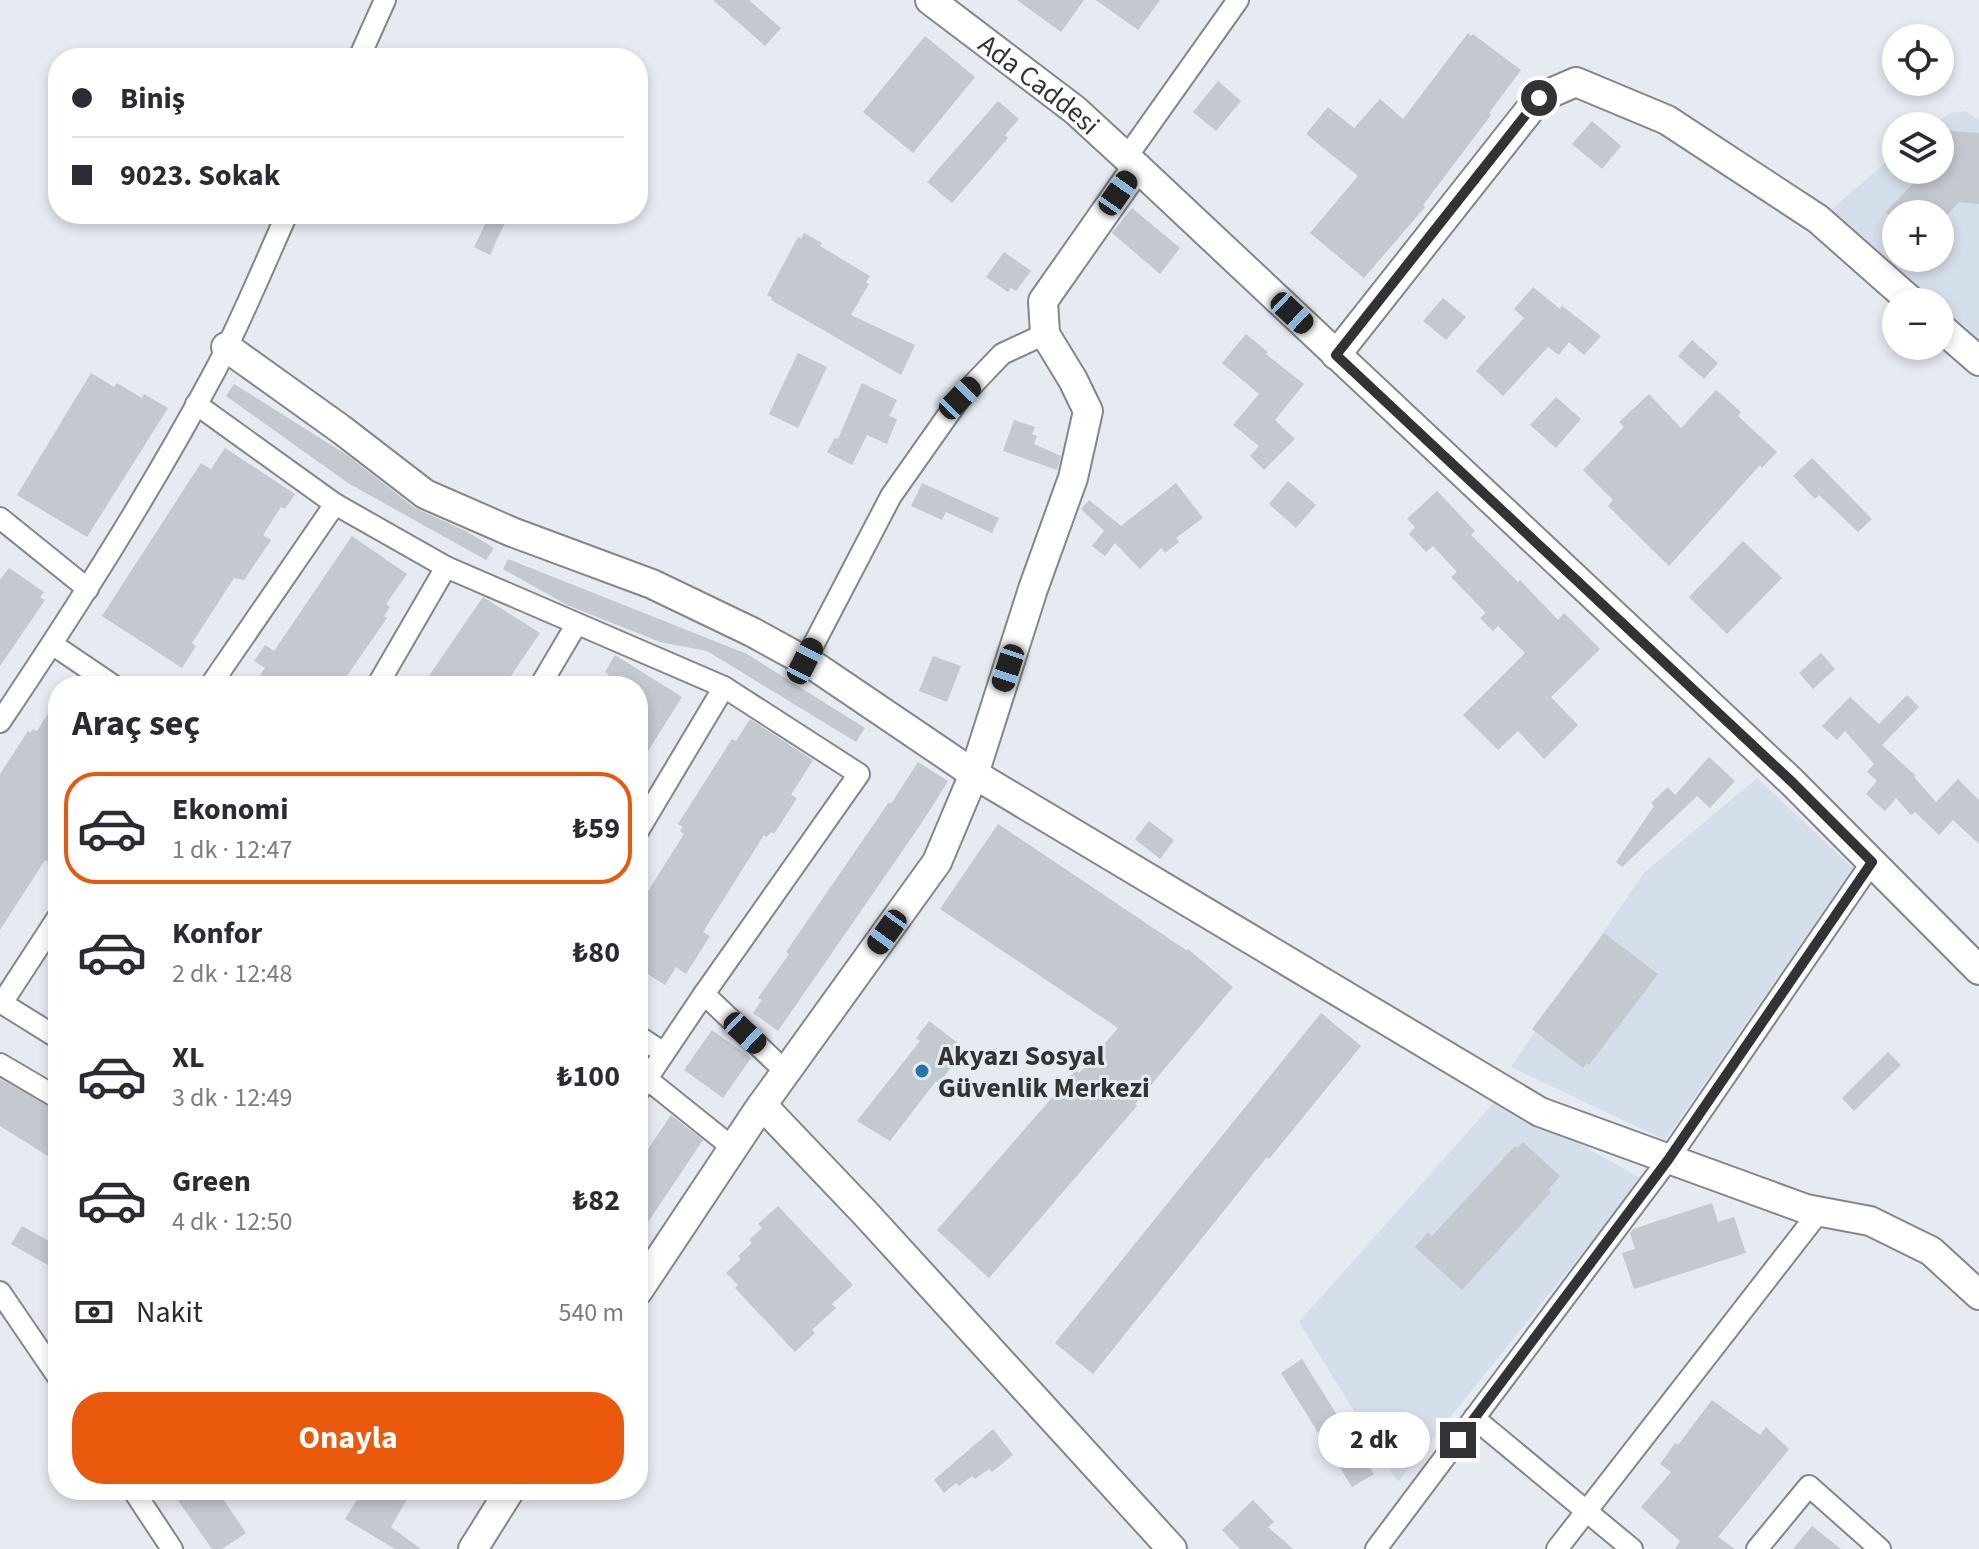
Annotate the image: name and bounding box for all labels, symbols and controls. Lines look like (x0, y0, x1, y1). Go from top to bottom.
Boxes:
map controls (1882, 24, 1954, 360)
button: locate (1882, 24, 1954, 96)
street label: Ada Caddesi (970, 25, 1109, 144)
text: Biniş (120, 77, 185, 120)
route start (1521, 80, 1557, 116)
button: layers (1882, 112, 1954, 184)
text: 9023. Sokak (120, 154, 280, 197)
car (1094, 166, 1142, 220)
button: + (1882, 200, 1954, 272)
car (1266, 288, 1318, 338)
button: − (1882, 288, 1954, 360)
car (935, 372, 985, 424)
car (783, 634, 827, 688)
car (989, 641, 1027, 695)
text: Araç seç (72, 698, 200, 749)
text: Ekonomi (172, 788, 289, 831)
icon: car (76, 792, 148, 864)
text: ₺59 (572, 807, 620, 850)
text: 1 dk · 12:47 (172, 831, 292, 868)
car (863, 906, 911, 958)
text: Konfor (172, 912, 262, 955)
icon: car (76, 916, 148, 988)
text: ₺80 (572, 931, 620, 974)
text: 2 dk · 12:48 (172, 955, 292, 992)
car (719, 1008, 771, 1058)
text: XL (172, 1036, 205, 1079)
place label: Akyazı Sosyal Güvenlik Merkezi (937, 1036, 1150, 1108)
icon: car (76, 1040, 148, 1112)
text: ₺100 (557, 1055, 620, 1098)
marker: Akyazı Sosyal Güvenlik Merkezi (913, 1062, 931, 1080)
text: 3 dk · 12:49 (172, 1079, 292, 1116)
text: Green (172, 1160, 251, 1203)
icon: car (76, 1164, 148, 1236)
text: ₺82 (572, 1179, 620, 1222)
text: 4 dk · 12:50 (172, 1203, 292, 1240)
icon: cash (72, 1290, 116, 1334)
text: Nakit (136, 1291, 203, 1334)
text: 540 m (558, 1294, 624, 1331)
button: Onayla (72, 1392, 624, 1484)
callout: 2 dk (1318, 1412, 1430, 1468)
text: 2 dk (1350, 1421, 1398, 1458)
route end (1440, 1422, 1476, 1458)

